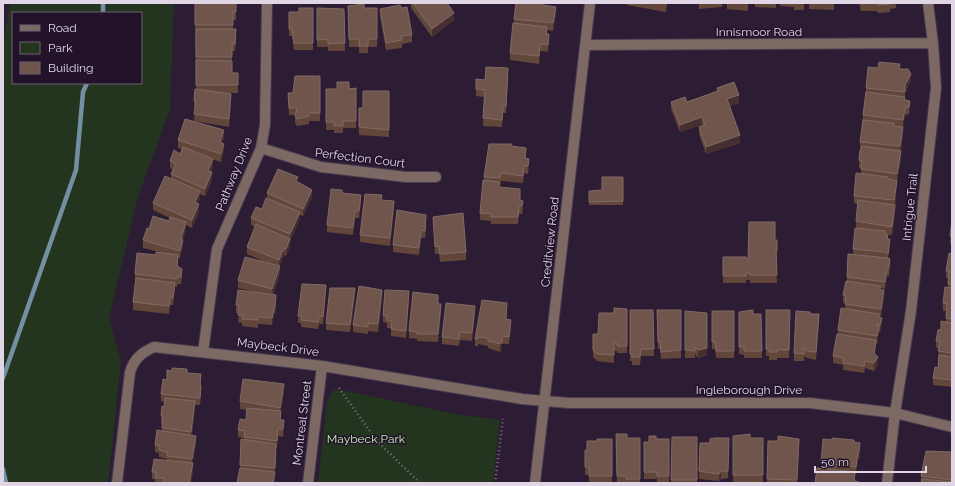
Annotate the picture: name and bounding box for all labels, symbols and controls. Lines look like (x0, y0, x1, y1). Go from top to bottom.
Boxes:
legend (12, 12, 142, 84)
text: Road (48, 21, 77, 35)
street label: Innismoor Road (716, 25, 802, 39)
text: Park (48, 41, 73, 55)
text: Building (48, 61, 94, 75)
street label: Pathway Drive (213, 135, 255, 213)
street label: Perfection Court (314, 146, 406, 170)
street label: Intrigue Trail (899, 172, 921, 242)
street label: Creditview Road (538, 196, 562, 288)
street label: Maybeck Drive (236, 335, 320, 359)
street label: Montreal Street (290, 380, 314, 466)
street label: Ingleborough Drive (696, 383, 802, 397)
park label: Maybeck Park (327, 432, 406, 446)
scale bar (815, 448, 926, 474)
text: 50 m (821, 455, 849, 469)

